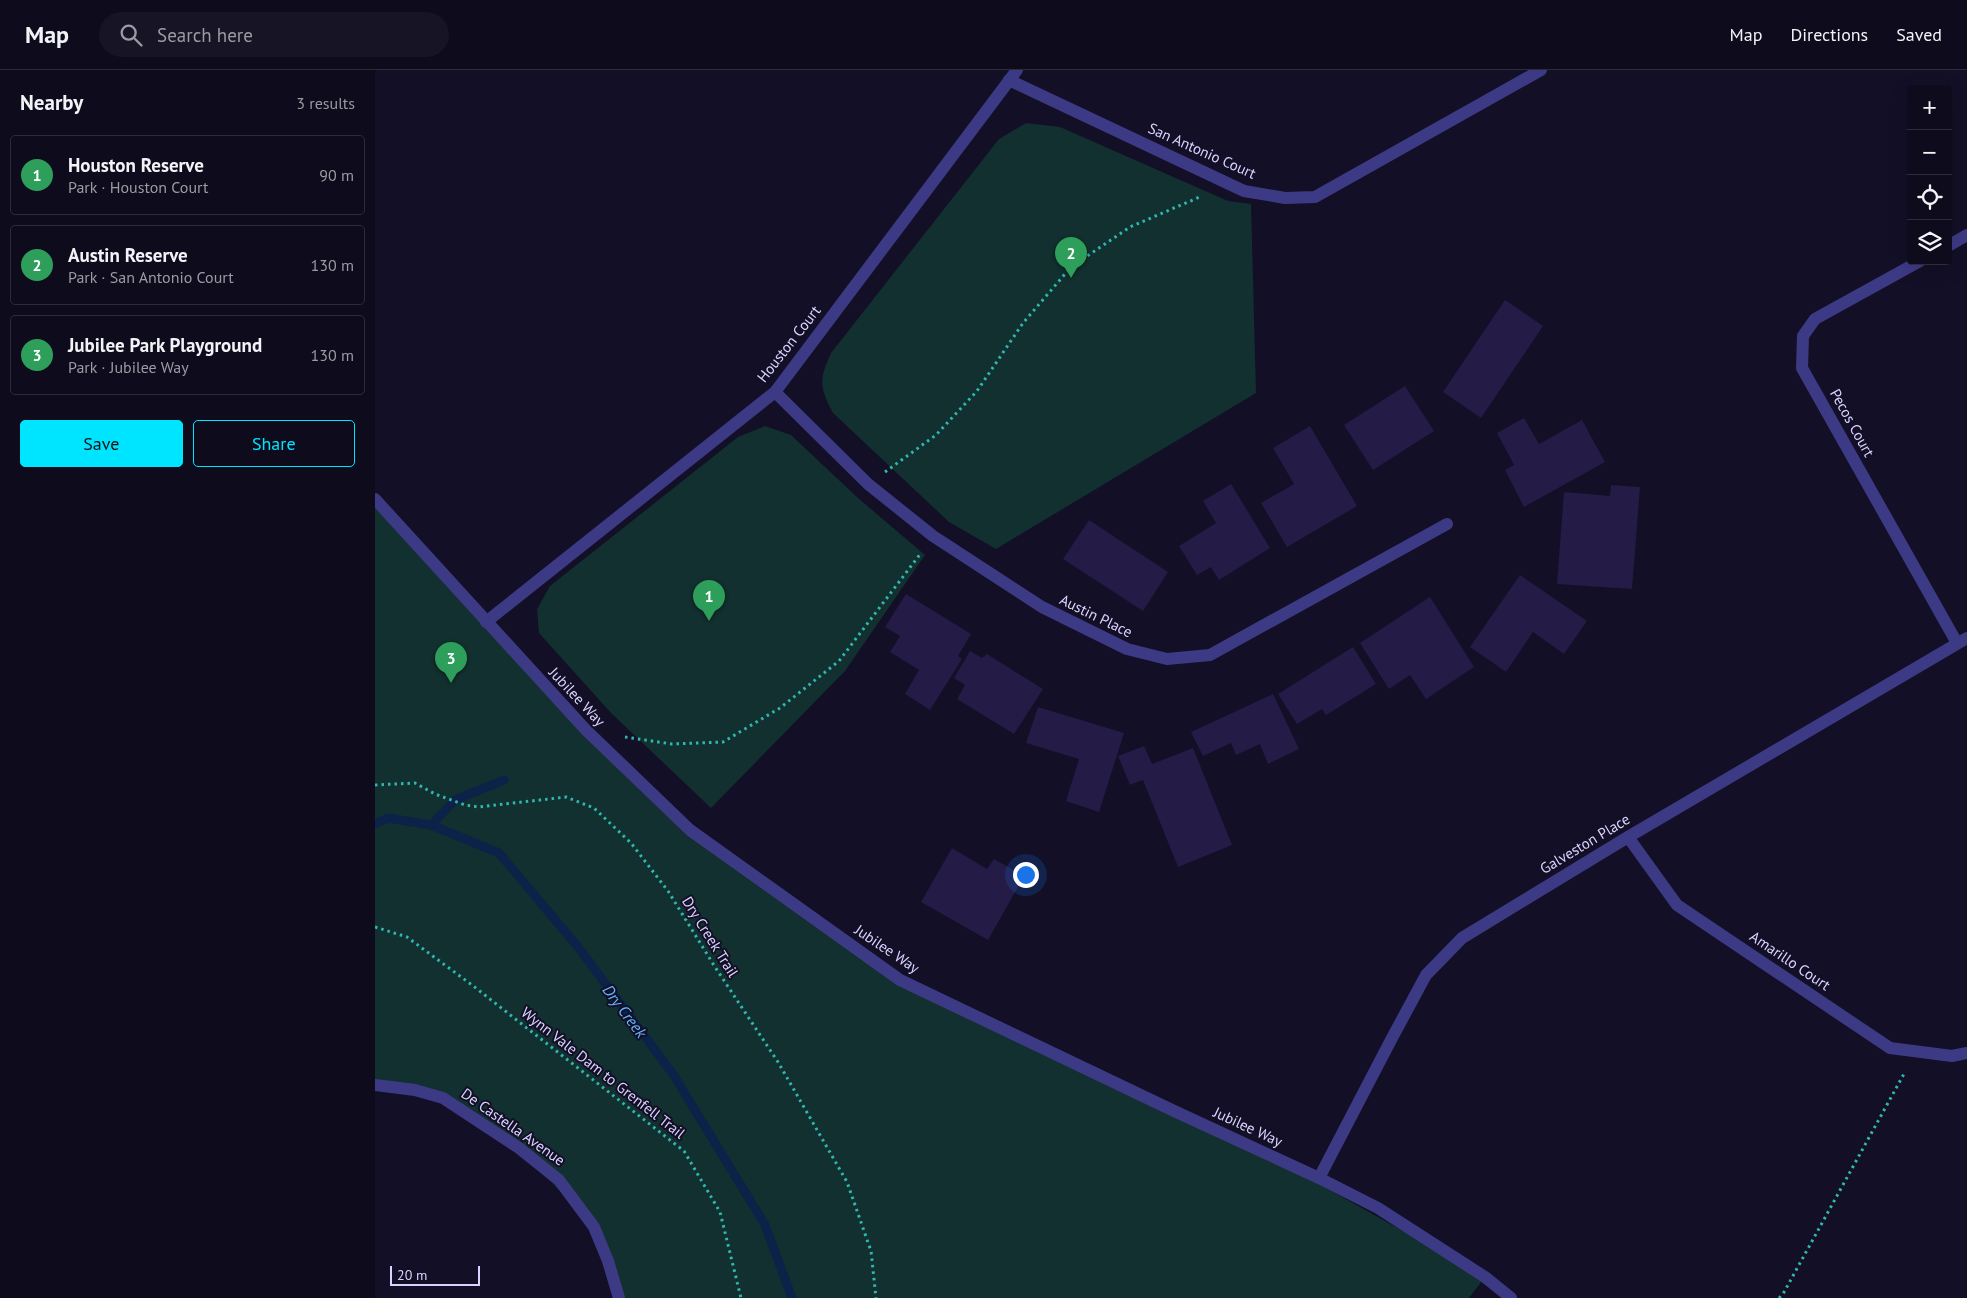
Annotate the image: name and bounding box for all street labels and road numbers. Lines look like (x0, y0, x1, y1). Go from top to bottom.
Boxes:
street label: San Antonio Court (1145, 118, 1259, 183)
street label: Houston Court (753, 301, 825, 386)
street label: Pecos Court (1826, 385, 1879, 460)
street label: Austin Place (1057, 590, 1136, 641)
street label: Jubilee Way (545, 662, 610, 730)
street label: Galveston Place (1536, 809, 1633, 878)
street label: Dry Creek Trail (678, 893, 743, 981)
street label: Jubilee Way (850, 919, 923, 977)
street label: Amarillo Court (1746, 927, 1834, 994)
street label: Wynn Vale Dam to Grenfell Trail (517, 1003, 690, 1143)
street label: De Castella Avenue (458, 1084, 569, 1170)
street label: Jubilee Way (1210, 1102, 1286, 1151)

